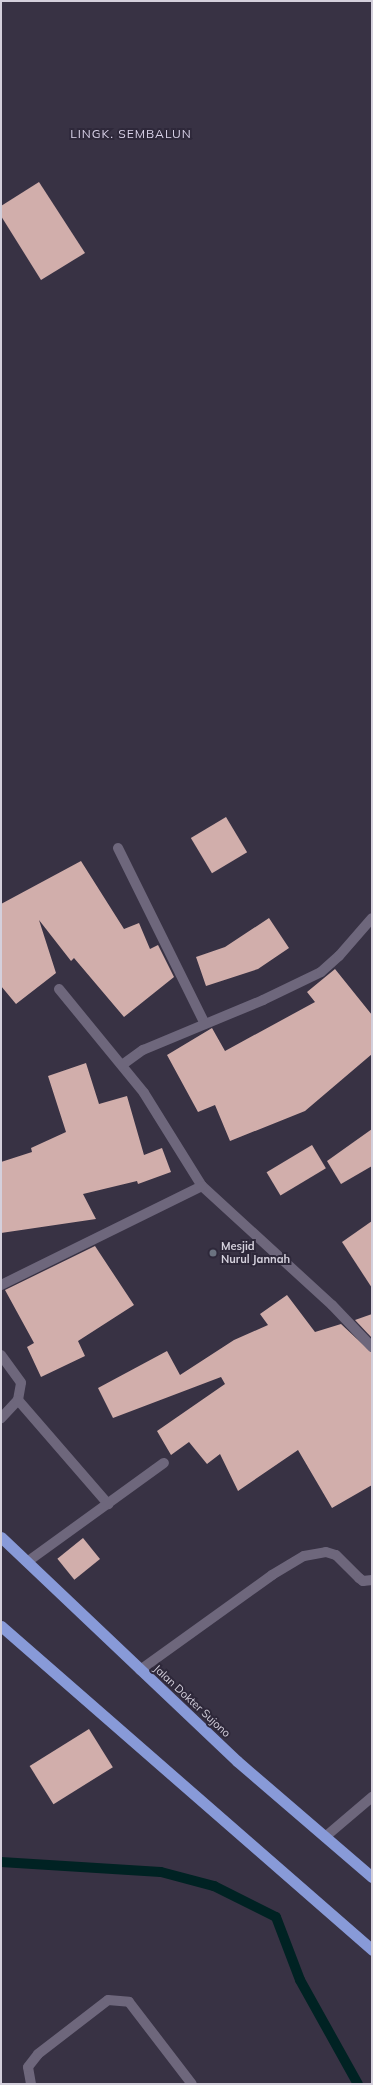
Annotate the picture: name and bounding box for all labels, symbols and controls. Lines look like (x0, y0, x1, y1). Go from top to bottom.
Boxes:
district label: LINGK. SEMBALUN (70, 127, 192, 141)
place label: Mesjid Nurul Jannah (221, 1240, 290, 1266)
marker: Mesjid Nurul Jannah (208, 1248, 218, 1258)
street label: Jalan Dokter Sujono (151, 1662, 233, 1740)

